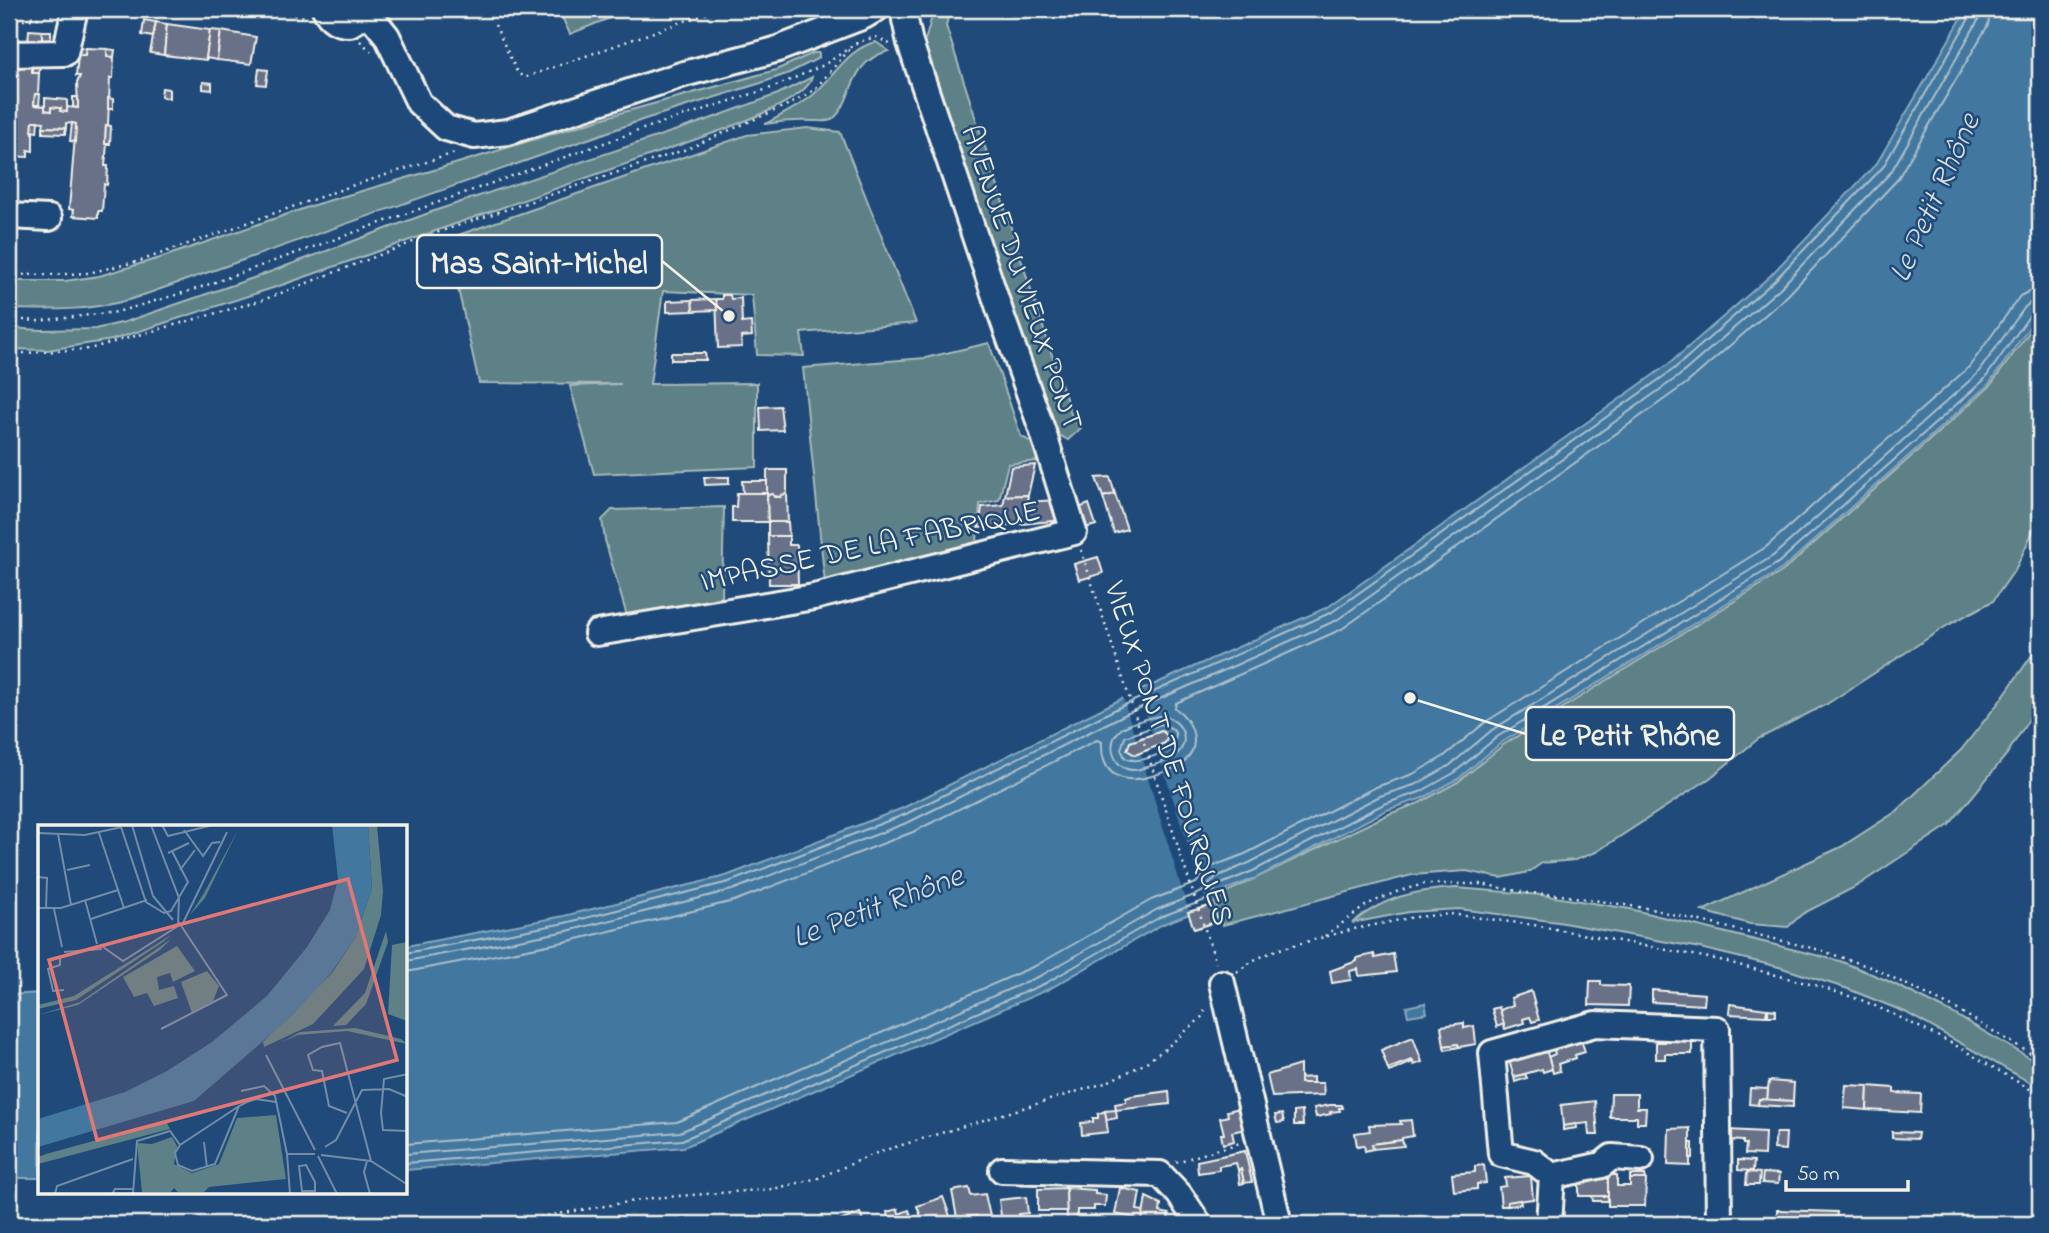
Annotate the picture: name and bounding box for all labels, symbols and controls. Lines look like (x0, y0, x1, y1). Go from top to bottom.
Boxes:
water label: Le Petit Rhône (1878, 105, 1995, 290)
street label: AVENUE DU VIEUX PONT (947, 120, 1093, 436)
callout: Mas Saint-Michel (417, 235, 662, 288)
text: Mas Saint-Michel (430, 242, 648, 289)
street label: IMPASSE DE LA FABRIQUE (697, 490, 1045, 605)
street label: VIEUX PONT DE FOURQUES (1090, 575, 1244, 932)
callout: Le Petit Rhône (1526, 707, 1734, 760)
text: Le Petit Rhône (1540, 714, 1722, 761)
inset map (38, 825, 408, 1194)
water label: Le Petit Rhône (786, 853, 972, 962)
scale bar (1786, 1149, 1909, 1193)
text: 50 m (1797, 1160, 1840, 1190)

